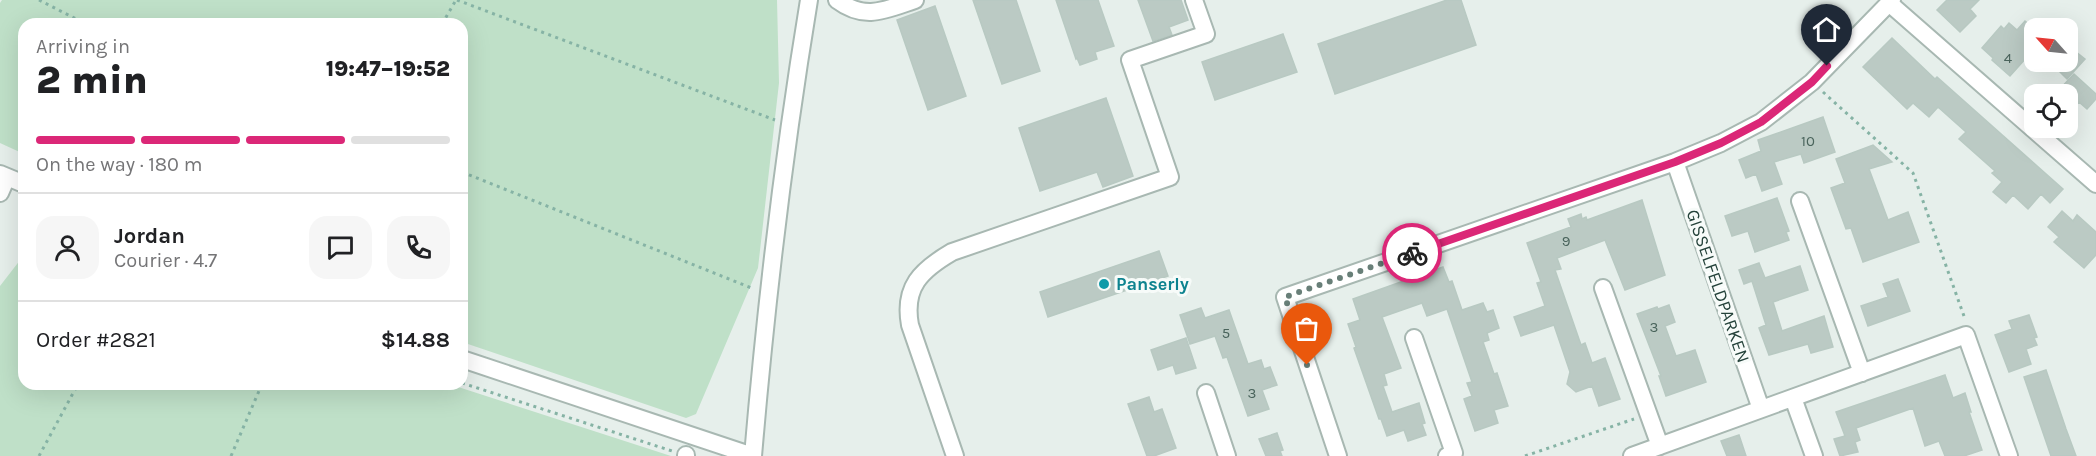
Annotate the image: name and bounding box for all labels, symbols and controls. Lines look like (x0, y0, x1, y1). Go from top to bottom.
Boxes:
pin (1801, 4, 1852, 66)
icon: home (1810, 13, 1843, 46)
north arrow (2024, 18, 2078, 72)
map controls (2024, 18, 2078, 138)
text: Arriving in (36, 35, 130, 58)
house number: 4 (2004, 49, 2013, 67)
text: 19:47–19:52 (326, 56, 450, 82)
text: 2 min (36, 57, 148, 103)
button: locate (2024, 84, 2078, 138)
house number: 10 (1801, 132, 1815, 150)
text: On the way · 180 m (36, 153, 202, 176)
street label: GISSELFELDPARKEN (1681, 206, 1755, 366)
button: person (36, 216, 99, 279)
button: chat (309, 216, 372, 279)
button: phone (387, 216, 450, 279)
text: Jordan (114, 223, 185, 249)
courier (1382, 223, 1442, 283)
house number: 9 (1562, 232, 1570, 250)
icon: bike (1396, 237, 1429, 270)
text: Courier · 4.7 (114, 249, 217, 272)
place label: Panserly (1116, 273, 1189, 295)
marker: Panserly (1097, 277, 1111, 291)
pin (1281, 303, 1332, 365)
icon: bag (1290, 312, 1323, 345)
house number: 3 (1650, 318, 1658, 336)
house number: 5 (1222, 324, 1230, 342)
text: Order #2821 (36, 327, 156, 353)
text: $14.88 (381, 327, 450, 353)
house number: 3 (1248, 384, 1256, 402)

